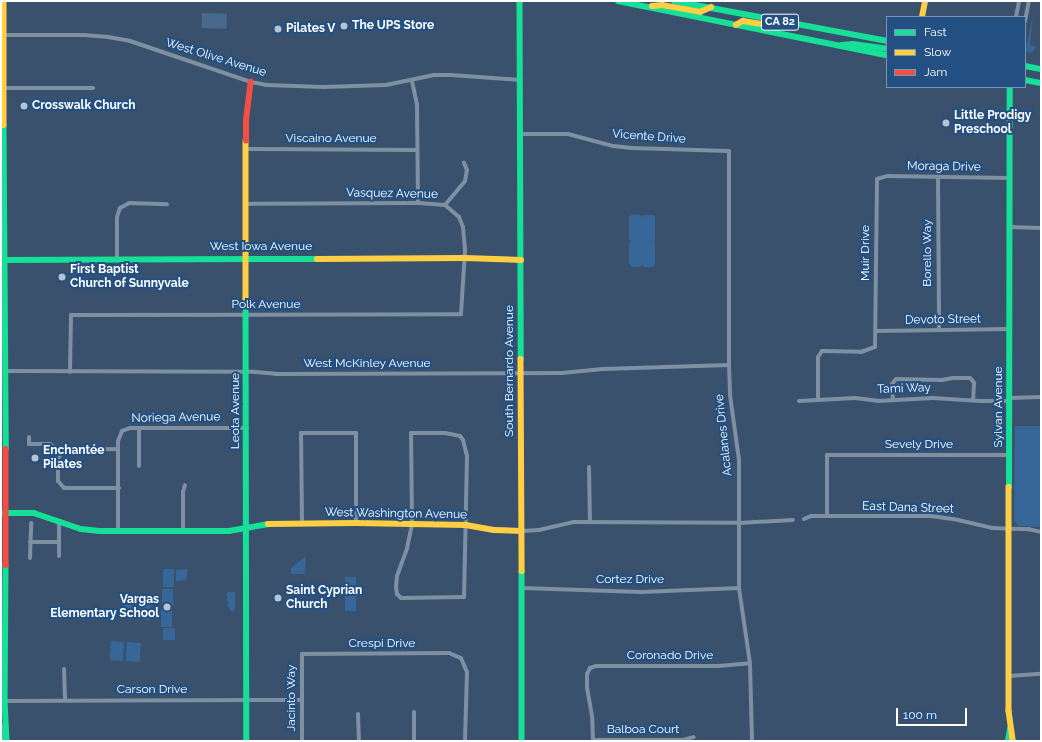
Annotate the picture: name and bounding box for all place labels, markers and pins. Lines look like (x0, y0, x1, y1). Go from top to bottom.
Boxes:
place label: The UPS Store (352, 19, 434, 33)
marker: The UPS Store (339, 21, 349, 31)
place label: Pilates V (286, 22, 336, 36)
marker: Pilates V (273, 24, 283, 34)
place label: Crosswalk Church (32, 99, 135, 113)
marker: Crosswalk Church (19, 101, 29, 111)
place label: Little Prodigy Preschool (954, 109, 1031, 137)
marker: Little Prodigy Preschool (941, 118, 951, 128)
place label: First Baptist Church of Sunnyvale (70, 263, 189, 291)
marker: First Baptist Church of Sunnyvale (57, 272, 67, 282)
place label: Enchantée Pilates (43, 444, 104, 472)
marker: Enchantée Pilates (30, 453, 40, 463)
place label: Saint Cyprian Church (286, 584, 362, 612)
place label: Vargas Elementary School (50, 593, 159, 621)
marker: Saint Cyprian Church (273, 593, 283, 603)
marker: Vargas Elementary School (162, 602, 172, 612)

